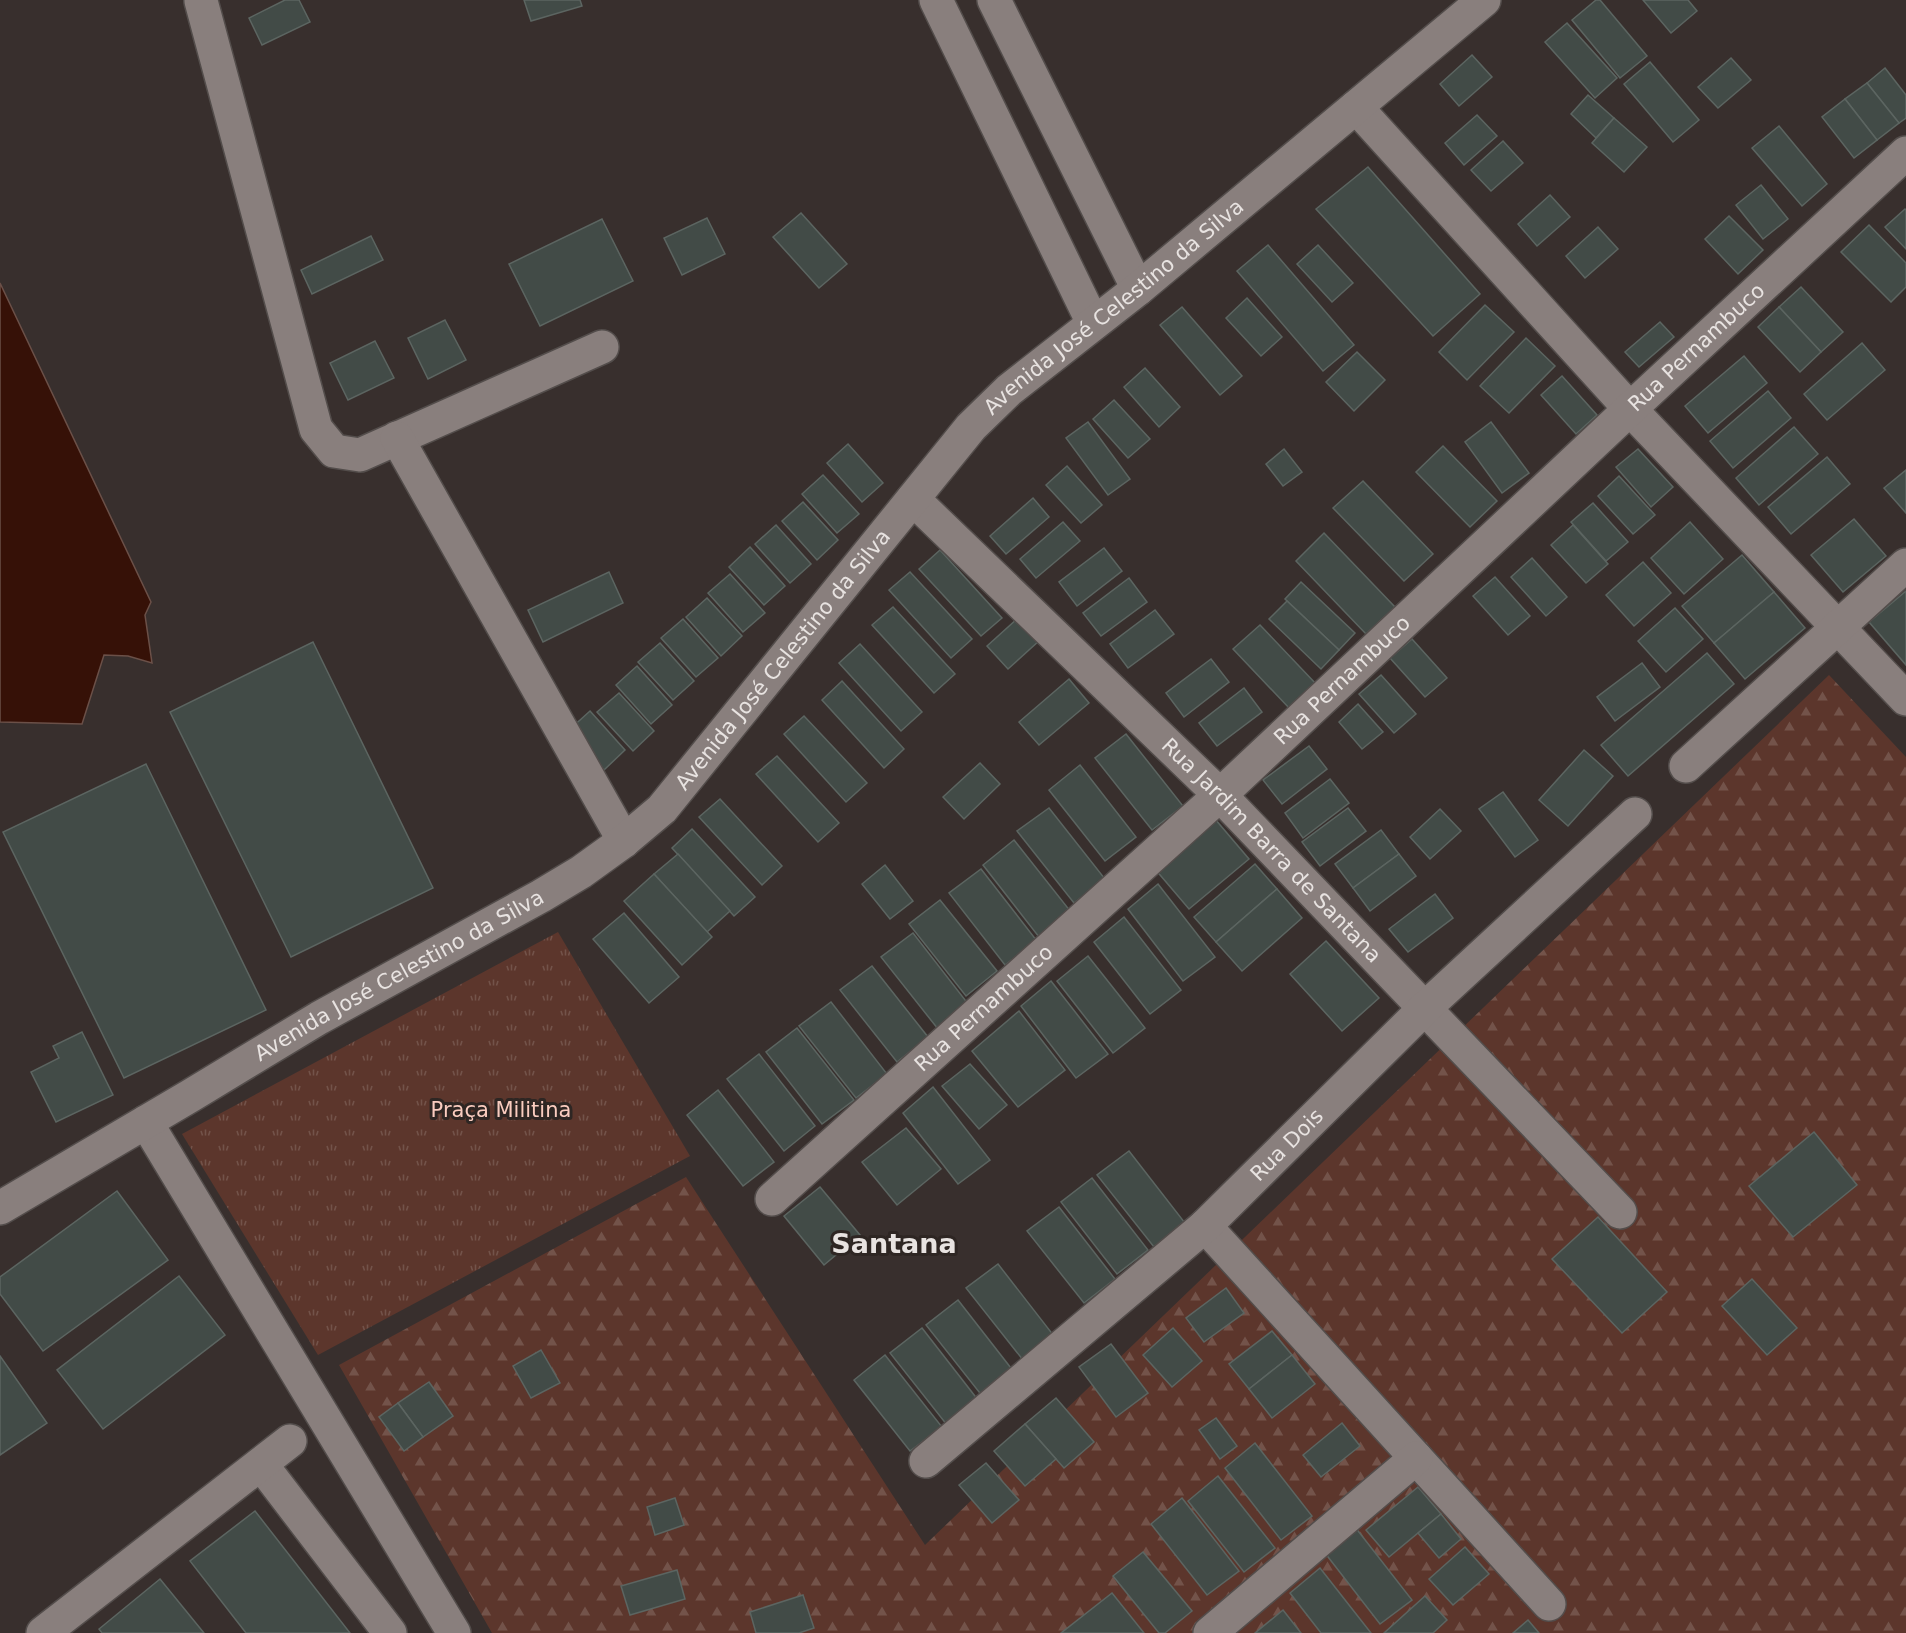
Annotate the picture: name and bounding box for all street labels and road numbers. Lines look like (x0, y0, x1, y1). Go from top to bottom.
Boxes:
street label: Avenida José Celestino da Silva (979, 194, 1248, 420)
street label: Rua Pernambuco (1623, 278, 1770, 416)
street label: Avenida José Celestino da Silva (670, 525, 895, 795)
street label: Rua Pernambuco (1269, 610, 1415, 750)
street label: Rua Jardim Barra de Santana (1157, 733, 1386, 967)
street label: Avenida José Celestino da Silva (250, 885, 548, 1066)
street label: Rua Pernambuco (910, 940, 1058, 1076)
street label: Rua Dois (1246, 1104, 1328, 1186)

